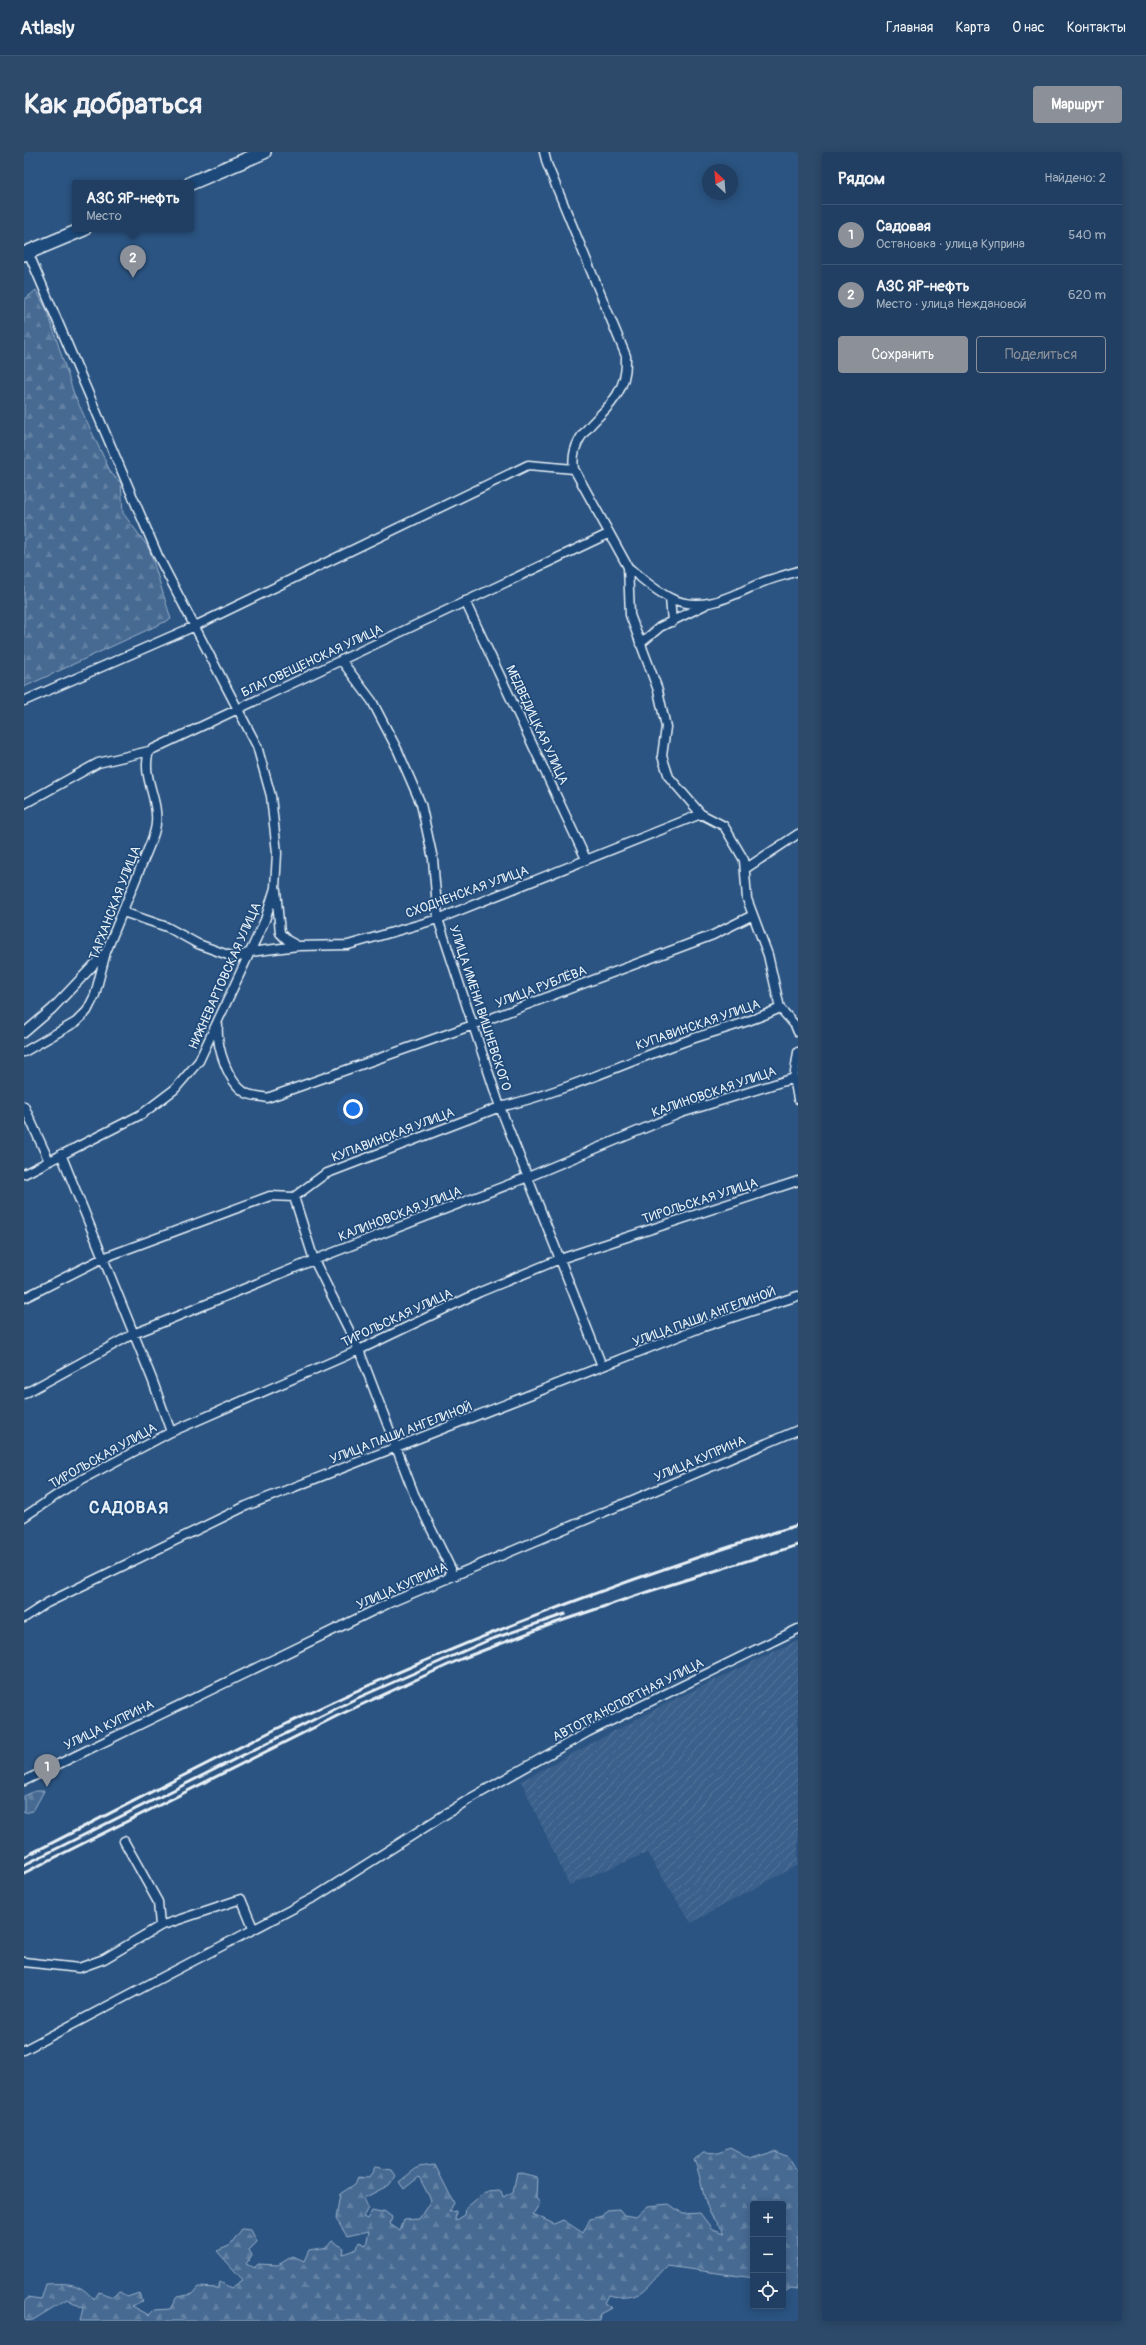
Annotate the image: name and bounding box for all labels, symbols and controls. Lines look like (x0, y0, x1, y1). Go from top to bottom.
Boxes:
text: Atlasly (20, 16, 74, 40)
text: Главная (886, 19, 933, 36)
text: Карта (955, 19, 990, 36)
text: О нас (1012, 19, 1045, 36)
text: Контакты (1067, 19, 1126, 36)
button: Маршрут (1033, 86, 1122, 123)
text: Как добраться (24, 87, 202, 122)
north arrow (702, 164, 738, 200)
text: Рядом (838, 168, 885, 189)
text: Найдено: 2 (1044, 170, 1106, 186)
popup (72, 180, 194, 232)
text: АЗС ЯР-нефть (86, 189, 180, 208)
text: Место (86, 208, 122, 224)
text: Садовая (876, 217, 931, 236)
text: 1 (848, 227, 854, 243)
text: 540 m (1068, 227, 1106, 243)
text: Остановка · улица Куприна (876, 236, 1025, 252)
pin: 2 (120, 245, 146, 278)
text: АЗС ЯР-нефть (876, 277, 970, 296)
text: 2 (847, 287, 855, 303)
text: 620 m (1068, 287, 1106, 303)
text: Место · улица Неждановой (876, 296, 1027, 312)
button: Сохранить (838, 336, 968, 373)
button: Поделиться (976, 336, 1106, 373)
street label: БЛАГОВЕЩЕНСКАЯ УЛИЦА (239, 621, 386, 701)
street label: МЕДВЕДИЦКАЯ УЛИЦА (502, 663, 572, 788)
street label: ТАРХАНСКАЯ УЛИЦА (86, 843, 144, 962)
street label: СХОДНЕНСКАЯ УЛИЦА (403, 862, 531, 922)
street label: НИЖНЕВАРТОВСКАЯ УЛИЦА (185, 899, 265, 1052)
street label: УЛИЦА ИМЕНИ ВИШНЕВСКОГО (446, 923, 514, 1093)
street label: УЛИЦА РУБЛЁВА (493, 962, 589, 1012)
street label: КУПАВИНСКАЯ УЛИЦА (634, 996, 763, 1054)
street label: КАЛИНОВСКАЯ УЛИЦА (650, 1063, 779, 1121)
your location (343, 1099, 363, 1119)
street label: КУПАВИНСКАЯ УЛИЦА (329, 1104, 457, 1166)
street label: ТИРОЛЬСКАЯ УЛИЦА (640, 1175, 760, 1227)
street label: КАЛИНОВСКАЯ УЛИЦА (336, 1183, 464, 1245)
street label: УЛИЦА ПАШИ АНГЕЛИНОЙ (630, 1284, 778, 1350)
street label: ТИРОЛЬСКАЯ УЛИЦА (339, 1285, 456, 1351)
street label: УЛИЦА ПАШИ АНГЕЛИНОЙ (328, 1398, 474, 1468)
street label: ТИРОЛЬСКАЯ УЛИЦА (46, 1419, 160, 1492)
street label: УЛИЦА КУПРИНА (652, 1432, 749, 1485)
district label: САДОВАЯ (89, 1497, 169, 1518)
street label: УЛИЦА КУПРИНА (354, 1559, 450, 1613)
street label: АВТОТРАНСПОРТНАЯ УЛИЦА (550, 1655, 707, 1745)
street label: УЛИЦА КУПРИНА (62, 1696, 157, 1754)
pin: 1 (34, 1754, 60, 1787)
map controls (750, 2201, 786, 2309)
button: + (750, 2201, 786, 2237)
button: − (750, 2237, 786, 2273)
button: locate (750, 2273, 786, 2309)

